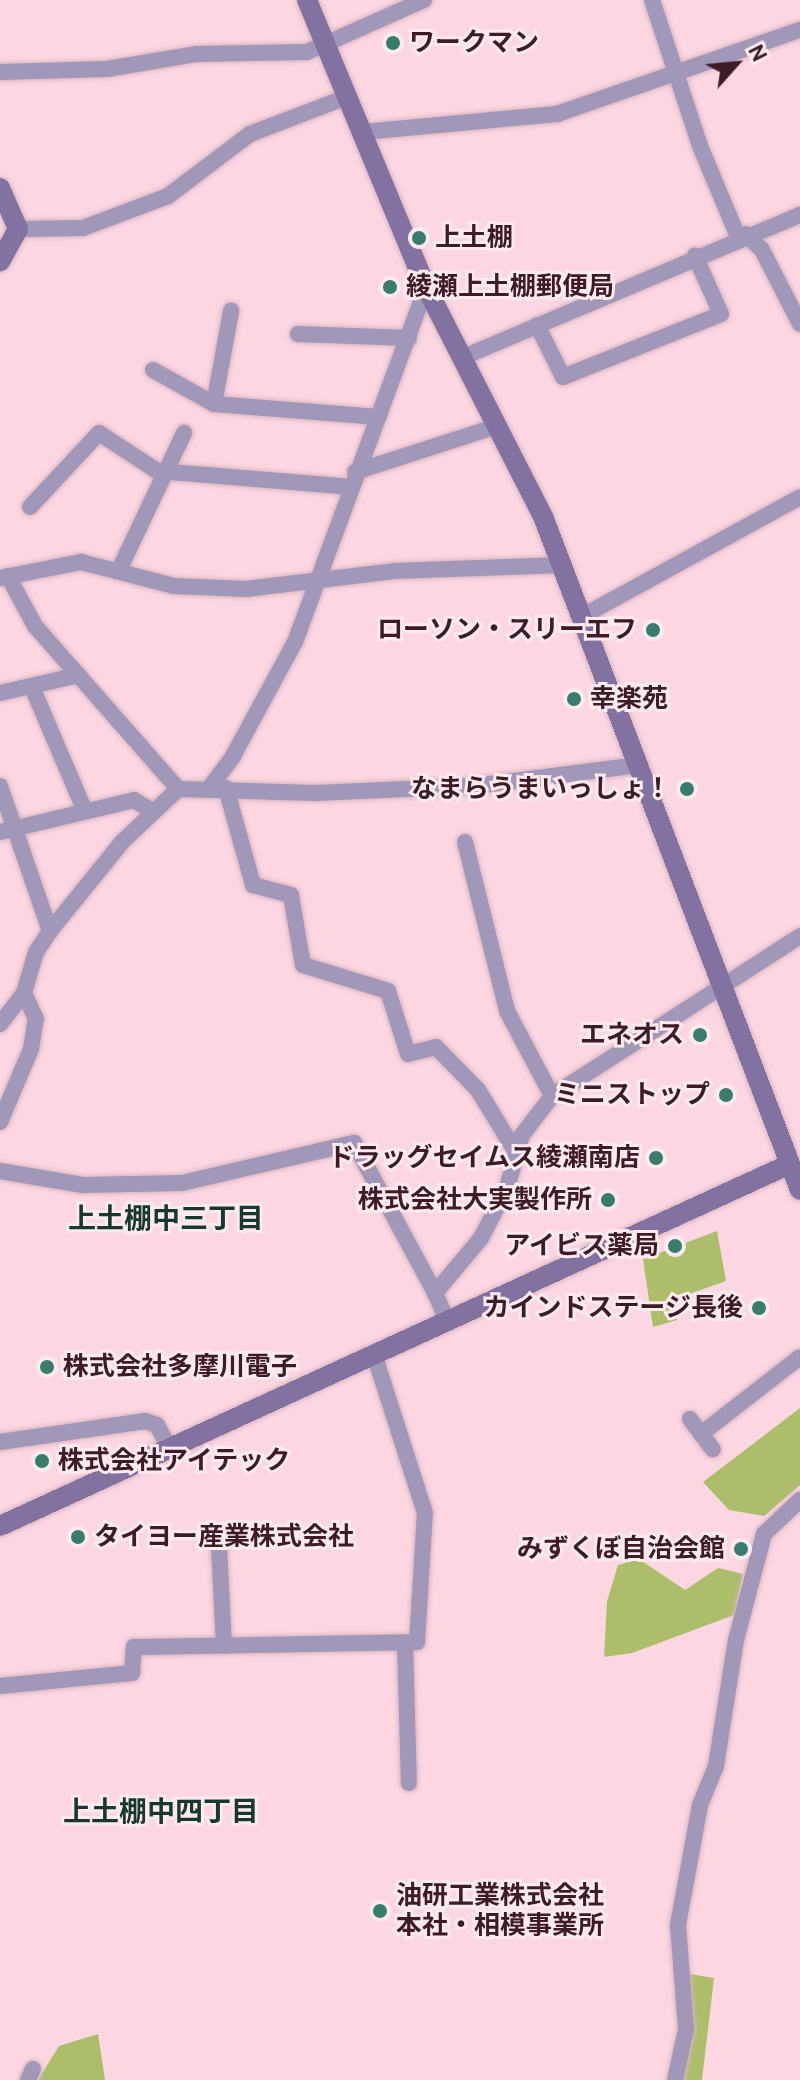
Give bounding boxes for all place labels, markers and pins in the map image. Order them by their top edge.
place label: ワークマン [409,27,539,59]
marker: ワークマン [384,34,402,52]
place label: 上土棚 [435,222,513,254]
marker: 上土棚 [410,229,428,247]
place label: 綾瀬上土棚郵便局 [406,271,614,303]
marker: 綾瀬上土棚郵便局 [381,278,399,296]
place label: ローソン・スリーエフ [377,614,637,646]
marker: ローソン・スリーエフ [644,621,662,639]
place label: 幸楽苑 [590,683,668,715]
marker: 幸楽苑 [565,690,583,708]
place label: なまらうまいっしょ！ [411,773,671,805]
marker: なまらうまいっしょ！ [678,780,696,798]
place label: エネオス [580,1019,684,1051]
marker: エネオス [691,1026,709,1044]
place label: ミニストップ [554,1079,710,1111]
marker: ミニストップ [717,1086,735,1104]
place label: ドラッグセイムス綾瀬南店 [328,1142,640,1174]
marker: ドラッグセイムス綾瀬南店 [647,1149,665,1167]
place label: 株式会社大実製作所 [358,1184,592,1216]
marker: 株式会社大実製作所 [599,1191,617,1209]
place label: アイビス薬局 [503,1230,659,1262]
marker: アイビス薬局 [666,1237,684,1255]
place label: カインドステージ長後 [483,1292,743,1324]
marker: カインドステージ長後 [750,1299,768,1317]
place label: 株式会社多摩川電子 [63,1351,297,1383]
marker: 株式会社多摩川電子 [38,1358,56,1376]
place label: 株式会社アイテック [58,1445,292,1477]
marker: 株式会社アイテック [33,1452,51,1470]
place label: タイヨー産業株式会社 [94,1521,354,1553]
marker: タイヨー産業株式会社 [69,1528,87,1546]
place label: みずくぼ自治会館 [517,1533,725,1565]
marker: みずくぼ自治会館 [732,1540,750,1558]
place label: 油研工業株式会社 本社・相模事業所 [396,1880,604,1942]
marker: 油研工業株式会社 本社・相模事業所 [371,1902,389,1920]

